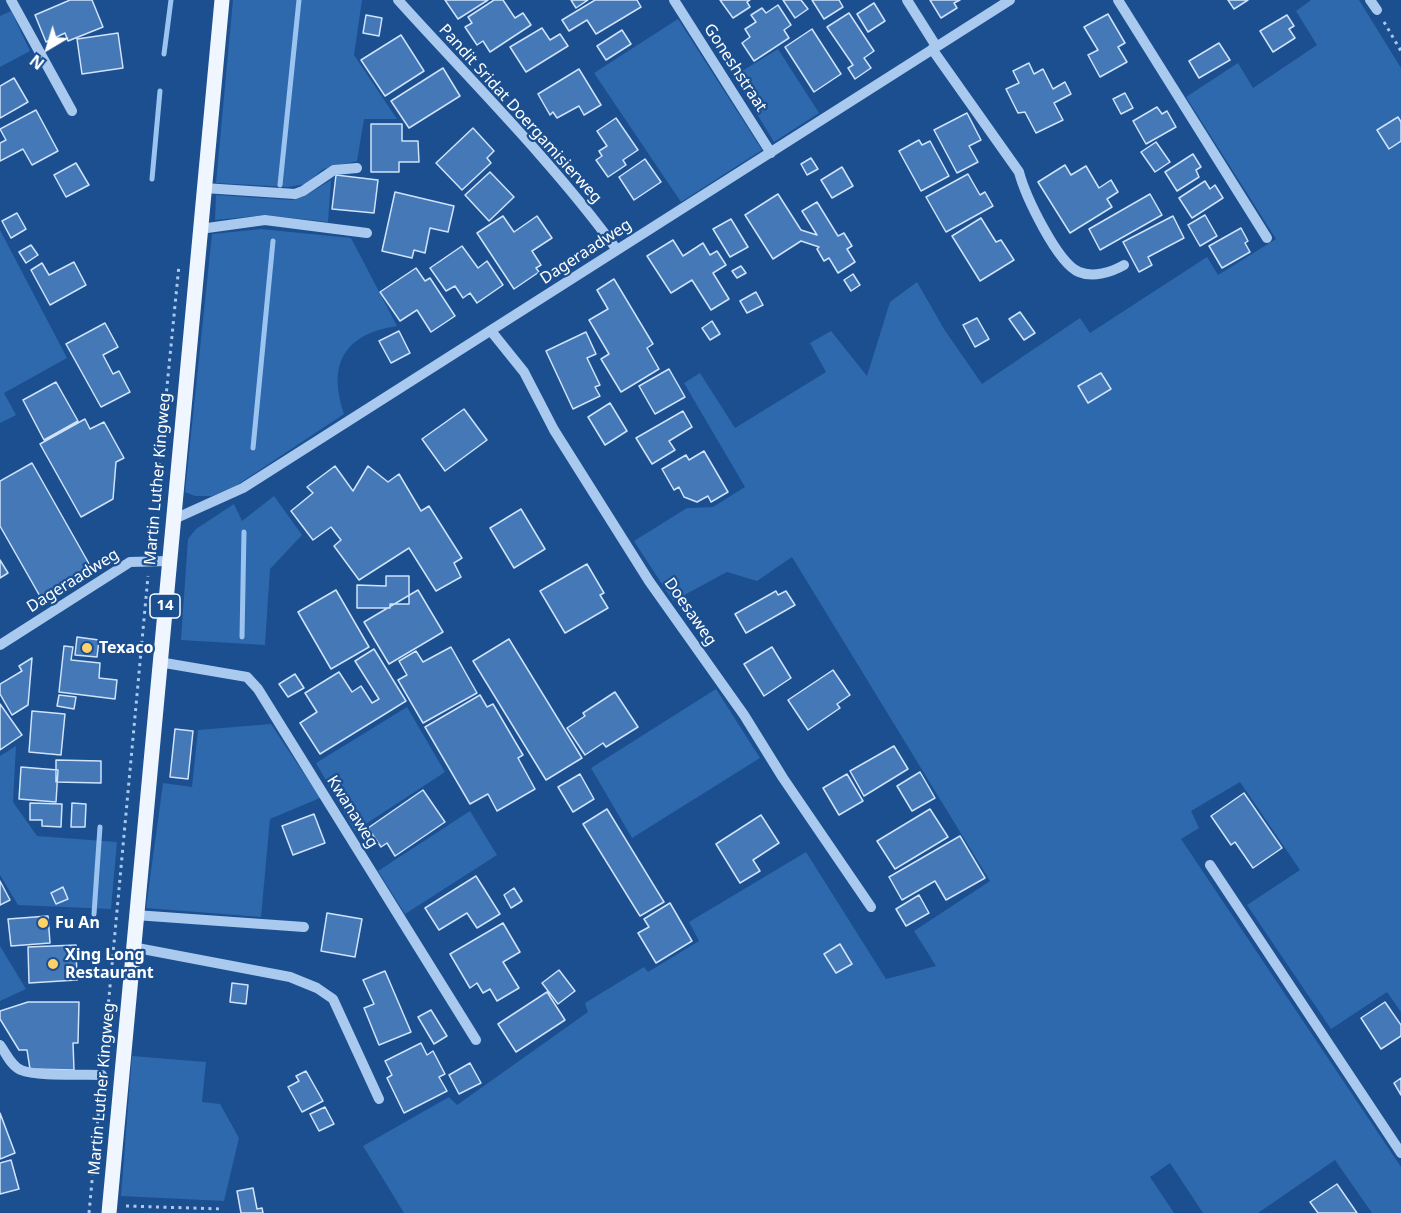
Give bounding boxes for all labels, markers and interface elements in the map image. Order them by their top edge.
north arrow [18,18,78,78]
street label: Goneshstraat [699,20,771,116]
street label: Pandit Sridat Doergamisierweg [434,21,606,207]
text: N [25,50,49,75]
street label: Dageraadweg [537,215,635,289]
street label: Martin Luther Kingweg [141,392,175,566]
street label: Dageraadweg [23,545,123,617]
street label: Doesaweg [660,574,720,650]
road number: 14 [150,594,180,618]
place label: Texaco [99,638,153,658]
marker: Texaco [80,641,94,655]
street label: Kwanaweg [322,772,382,852]
place label: Fu An [55,913,100,933]
marker: Fu An [36,916,50,930]
place label: Xing Long Restaurant [65,945,154,983]
marker: Xing Long Restaurant [46,957,60,971]
street label: Martin Luther Kingweg [85,1002,119,1176]

